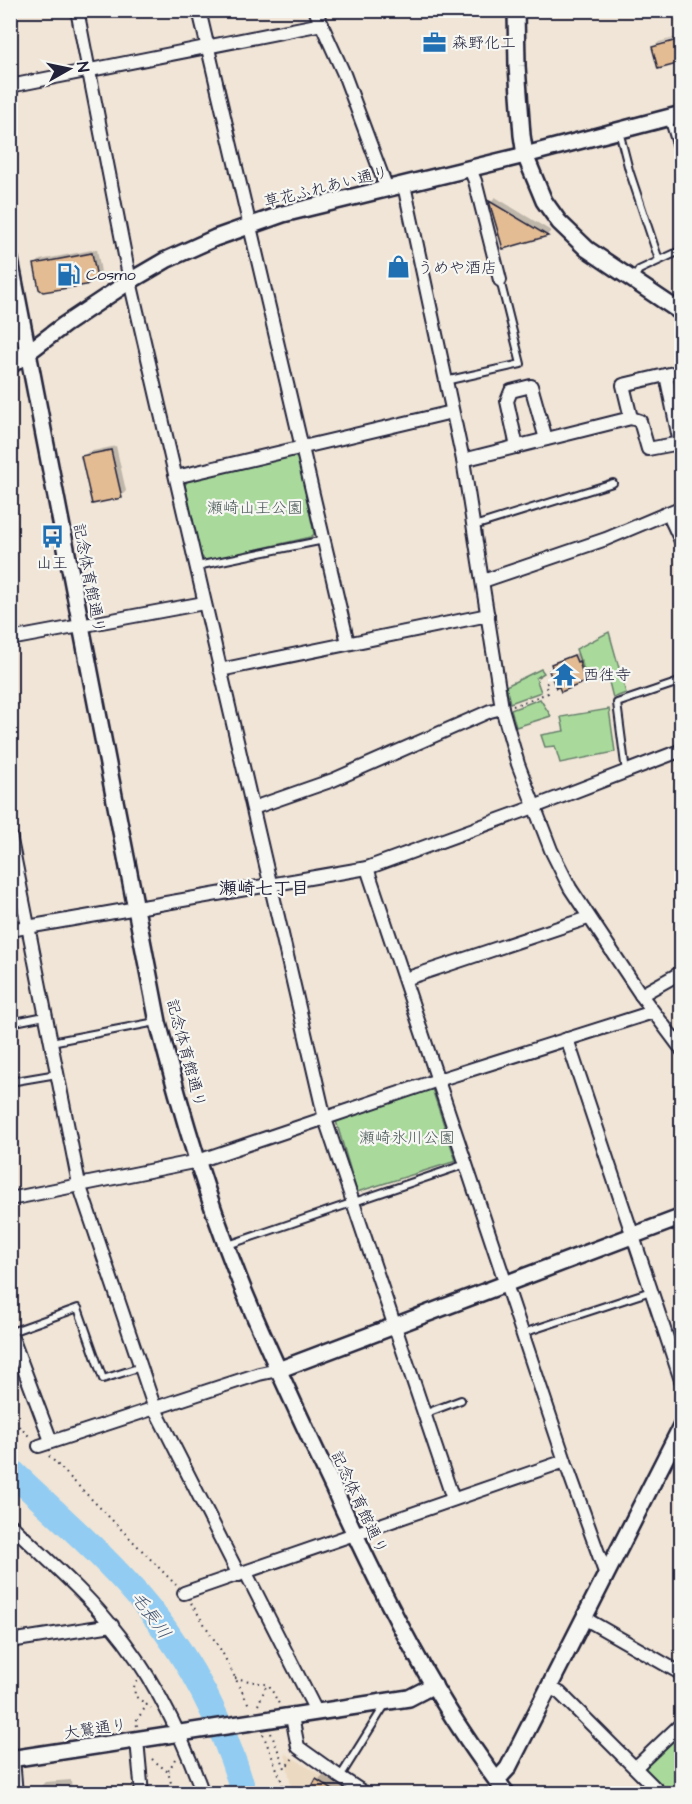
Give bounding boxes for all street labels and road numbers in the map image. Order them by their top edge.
street label: 草花ふれあい通り [261,161,391,213]
street label: 記念体育館通り [68,521,111,635]
street label: 記念体育館通り [161,996,211,1110]
street label: 記念体育館通り [325,1447,393,1558]
street label: 大鷲通り [62,1714,128,1744]

